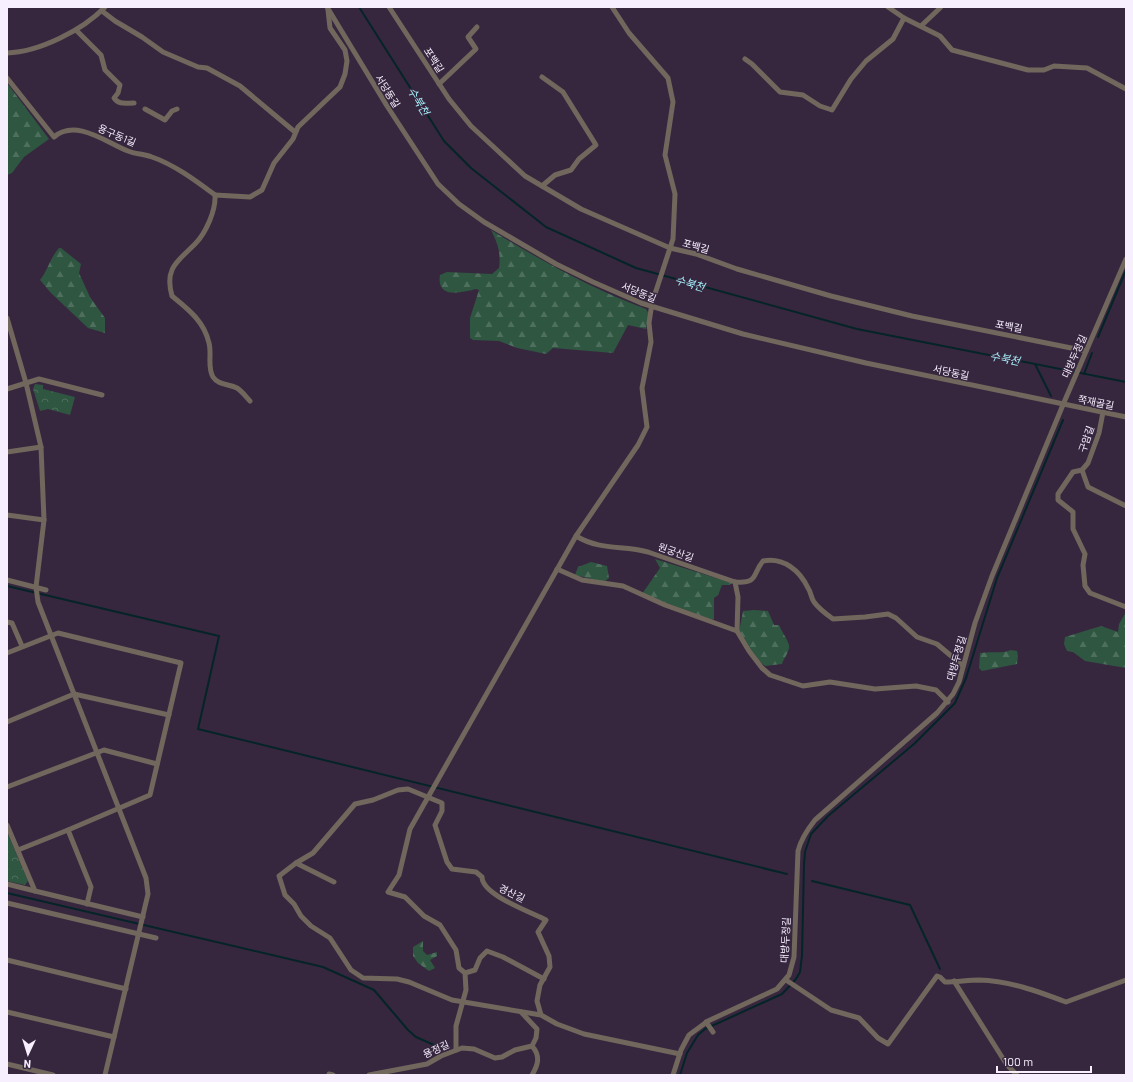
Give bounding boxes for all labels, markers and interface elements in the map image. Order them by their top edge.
street label: 포백길 [421,45,447,75]
street label: 서당동길 [373,72,403,110]
water label: 수북천 [405,85,434,119]
street label: 용구동1길 [96,122,138,148]
street label: 포백길 [681,236,711,256]
water label: 수북천 [674,273,708,294]
street label: 서당동길 [620,280,658,304]
street label: 포백길 [994,317,1024,335]
street label: 대방두정길 [1059,333,1089,379]
water label: 수북천 [989,349,1023,368]
street label: 서당동길 [932,362,970,382]
street label: 쪽재골길 [1077,393,1115,411]
street label: 구암길 [1076,424,1096,454]
street label: 원궁산길 [657,540,695,564]
street label: 대방두정길 [944,634,968,682]
street label: 경산길 [497,882,527,904]
street label: 대방두정길 [778,917,792,963]
north arrow [8,1034,48,1074]
street label: 용정길 [421,1038,451,1060]
scale bar [997,1048,1091,1074]
text: 100 m [1003,1054,1033,1068]
text: N [23,1058,31,1071]

